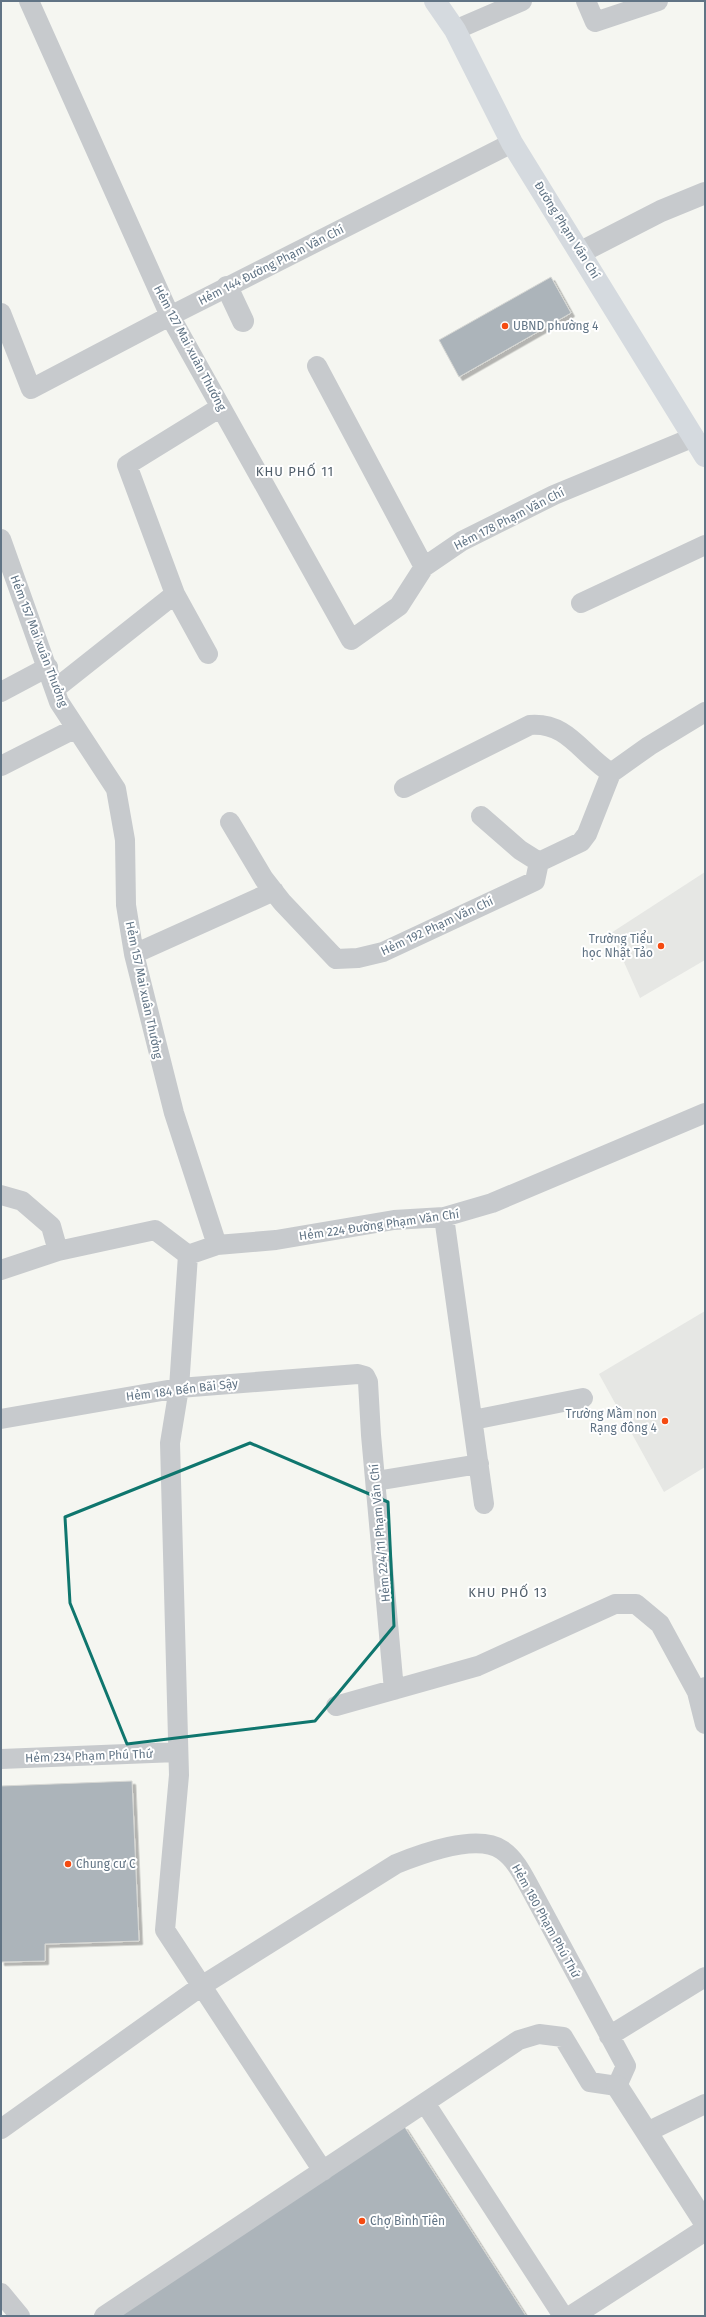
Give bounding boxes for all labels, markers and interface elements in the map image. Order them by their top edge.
street label: Đường Phạm Văn Chí [531,179,603,282]
street label: Hẻm 144 Đường Phạm Văn Chí [196,222,347,308]
street label: Hẻm 127 Mai xuân Thưởng [151,283,229,414]
place label: UBND phường 4 [513,319,599,333]
marker: UBND phường 4 [500,321,510,331]
district label: KHU PHỐ 11 [256,462,334,479]
street label: Hẻm 178 Phạm Văn Chí [451,485,567,553]
street label: Hẻm 157 Mai xuân Thưởng [7,573,71,710]
street label: Hẻm 192 Phạm Văn Chí [379,894,496,958]
street label: Hẻm 157 Mai xuân Thưởng [123,920,166,1061]
place label: Trường Tiểu học Nhật Tảo [582,930,653,960]
marker: Trường Tiểu học Nhật Tảo [656,941,666,951]
street label: Hẻm 224 Đường Phạm Văn Chí [298,1207,461,1243]
street label: Hẻm 184 Bến Bãi Sậy [125,1375,239,1404]
place label: Trường Mầm non Rạng đông 4 [566,1406,658,1435]
marker: Trường Mầm non Rạng đông 4 [660,1416,670,1426]
street label: Hẻm 224/11 Phạm Văn Chí [367,1463,393,1603]
district label: KHU PHỐ 13 [468,1583,548,1600]
street label: Hẻm 234 Phạm Phú Thứ [25,1747,154,1765]
place label: Chung cư C [76,1857,136,1871]
marker: Chung cư C [63,1859,73,1869]
street label: Hẻm 180 Phạm Phú Thứ [509,1862,584,1981]
place label: Chợ Bình Tiên [370,2214,445,2228]
marker: Chợ Bình Tiên [357,2216,367,2226]

